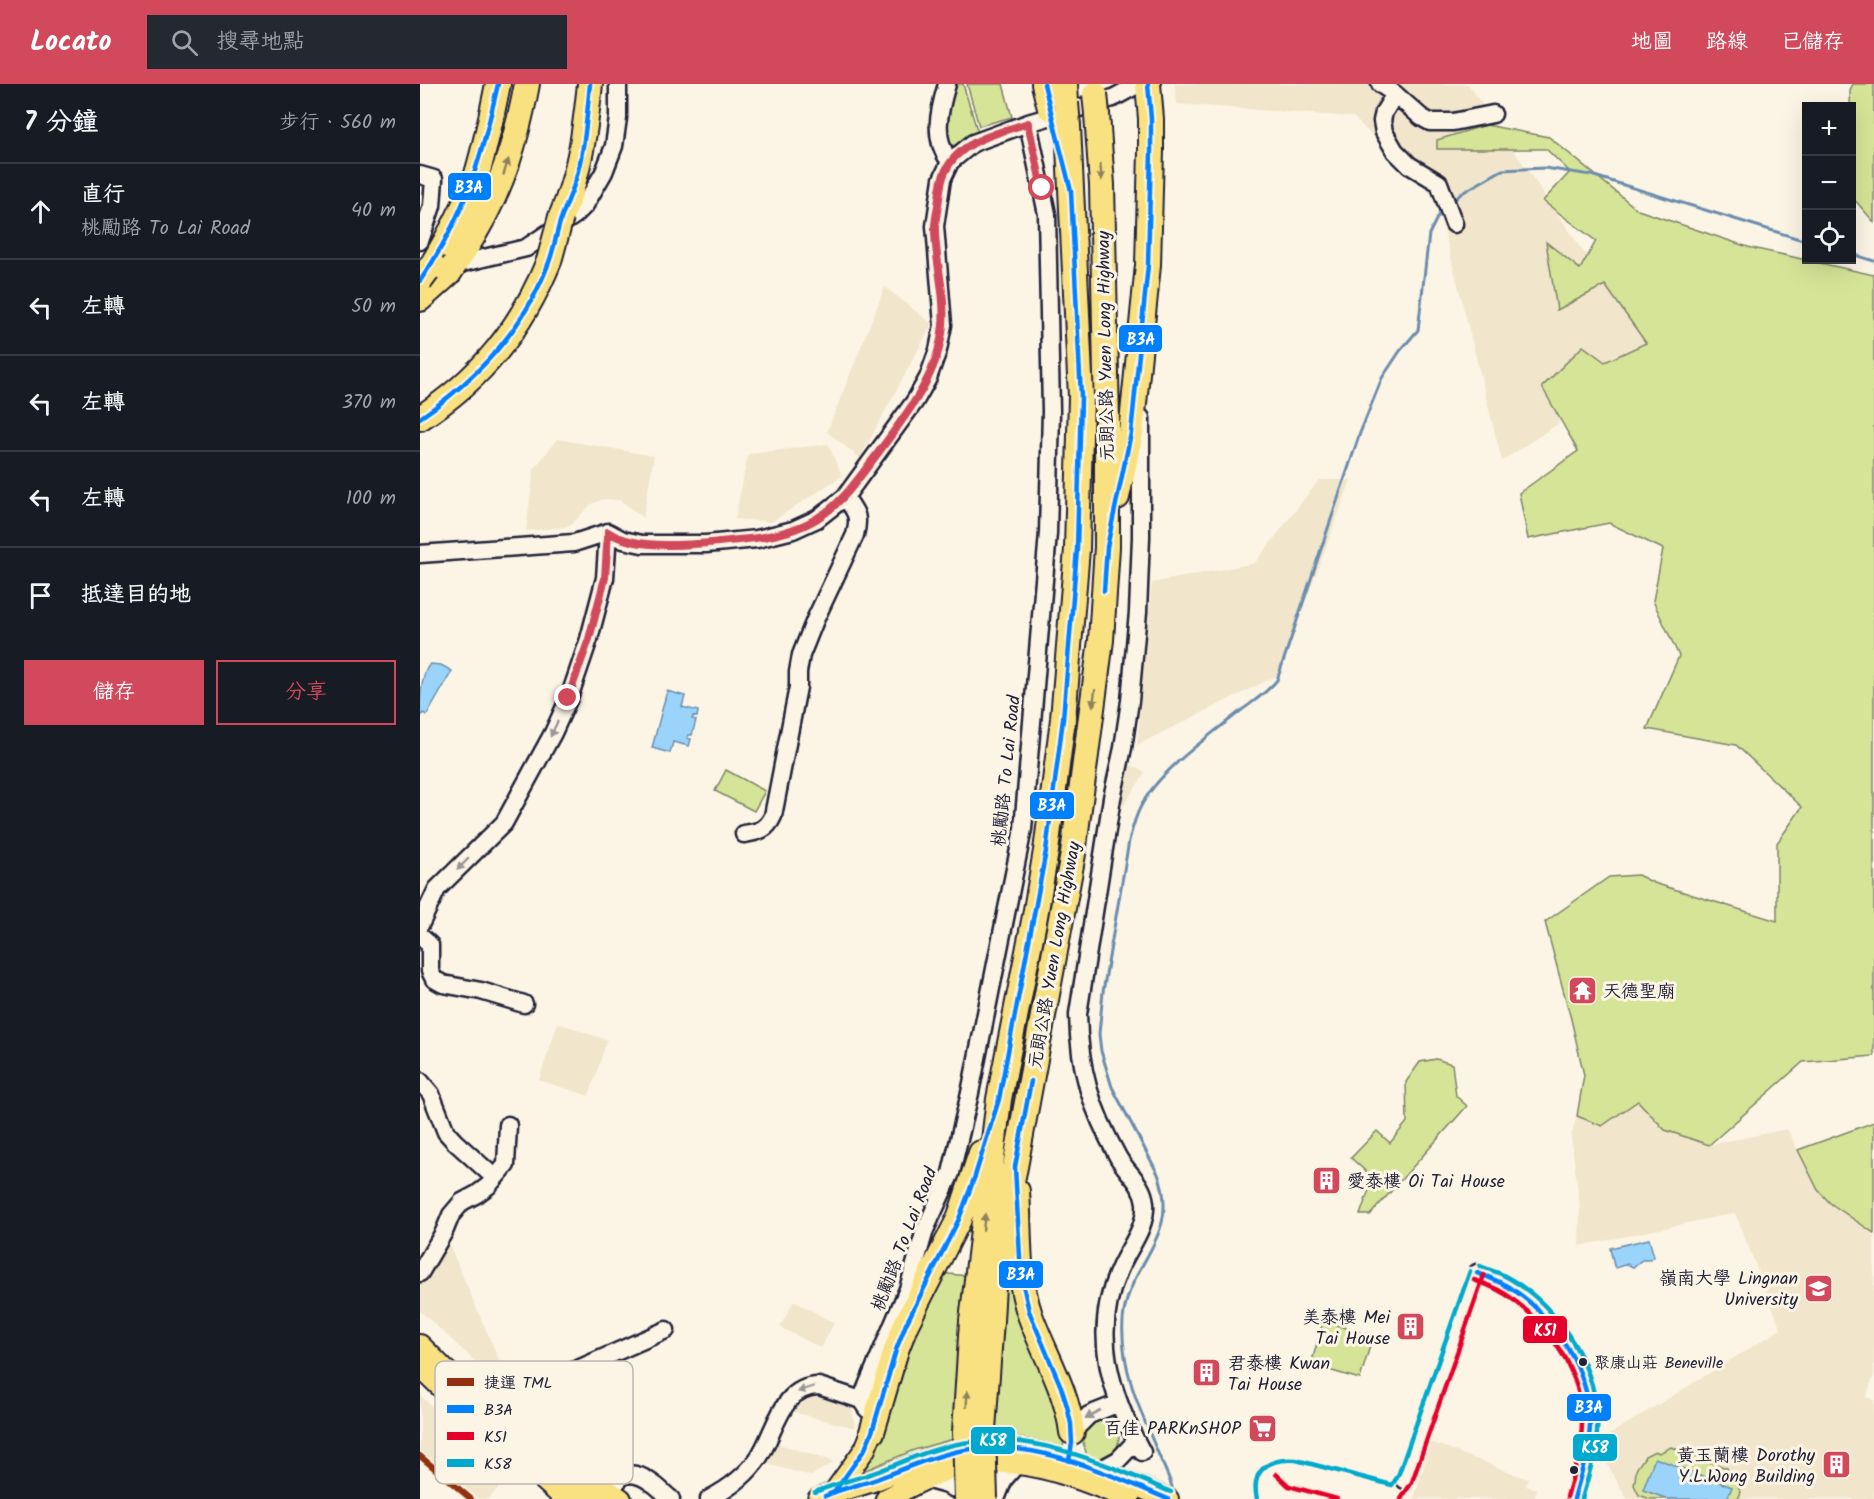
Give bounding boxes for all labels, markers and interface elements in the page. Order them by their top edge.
search box [147,15,567,69]
text: Locato [30,20,111,65]
text: 搜尋地點 [216,25,304,60]
icon: search [168,26,201,59]
text: 地圖 [1631,26,1673,59]
text: 路線 [1706,26,1748,59]
text: 已儲存 [1781,26,1844,59]
text: 7 分鐘 [24,102,98,144]
map controls [1802,102,1856,264]
button: + [1802,102,1856,156]
text: 步行 · 560 m [279,107,396,139]
button: − [1802,156,1856,210]
one-way arrow [502,158,511,176]
one-way arrow [1097,162,1106,181]
line badge: B3A [447,172,492,201]
route start [1028,174,1054,200]
text: B3A [455,176,483,201]
text: 直行 [81,178,125,213]
icon: ahead [24,195,57,228]
text: 40 m [351,195,396,227]
button: locate [1802,210,1856,264]
text: 桃勵路 To Lai Road [81,213,250,245]
street label: 元朗公路 Yuen Long Highway [1090,230,1123,461]
text: 左轉 [81,290,125,325]
icon: left [24,291,57,324]
text: 50 m [351,291,396,323]
line badge: B3A [1118,324,1163,353]
text: B3A [1127,328,1155,353]
text: 左轉 [81,386,125,421]
icon: left [24,387,57,420]
text: 370 m [341,387,396,419]
text: 左轉 [81,482,125,517]
icon: left [24,483,57,516]
text: 100 m [346,483,396,515]
text: 抵達目的地 [81,578,191,613]
icon: arrive [24,579,57,612]
button: 儲存 [24,660,204,725]
button: 分享 [216,660,396,725]
route end [554,684,580,710]
one-way arrow [1089,689,1099,708]
street label: 桃勵路 To Lai Road [985,693,1030,848]
one-way arrow [550,720,559,737]
line badge: B3A [1029,791,1075,820]
text: B3A [1038,794,1066,819]
street label: 元朗公路 Yuen Long Highway [1021,839,1090,1071]
one-way arrow [456,857,470,871]
temple icon: 天德聖廟 [1566,975,1598,1007]
place label: 天德聖廟 [1603,978,1675,1007]
street label: 桃勵路 To Lai Road [865,1162,947,1316]
building icon: 愛泰樓 Oi Tai House [1310,1165,1342,1197]
place label: 愛泰樓 Oi Tai House [1347,1168,1505,1197]
one-way arrow [979,1212,989,1231]
line badge: B3A [998,1260,1044,1289]
text: B3A [1007,1263,1035,1288]
place label: 嶺南大學 Lingnan University [1659,1265,1799,1315]
school or university icon: 嶺南大學 Lingnan University [1803,1272,1835,1304]
place label: 美泰樓 Mei Tai House [1302,1304,1391,1354]
building icon: 美泰樓 Mei Tai House [1395,1311,1427,1343]
line badge: K51 [1522,1315,1568,1344]
text: K51 [1534,1319,1556,1344]
place label: 君泰樓 Kwan Tai House [1228,1350,1330,1400]
place label: 聚康山莊 Beneville [1594,1351,1723,1376]
marker: 聚康山莊 Beneville [1577,1356,1589,1368]
building icon: 君泰樓 Kwan Tai House [1191,1357,1223,1389]
legend [435,1361,633,1484]
text: 捷運 TML [484,1371,552,1396]
one-way arrow [797,1385,815,1394]
one-way arrow [962,1389,971,1408]
line badge: B3A [1566,1393,1612,1422]
text: B3A [1575,1396,1603,1421]
text: B3A [484,1398,513,1423]
one-way arrow [1085,1408,1101,1419]
supermarket icon: 百佳 PARKnSHOP [1246,1412,1278,1444]
place label: 百佳 PARKnSHOP [1104,1415,1242,1444]
text: K51 [484,1425,507,1450]
line badge: K58 [970,1426,1016,1455]
text: K58 [979,1429,1007,1454]
line badge: K58 [1572,1433,1618,1462]
text: K58 [1581,1436,1609,1461]
place label: 黃玉蘭樓 Dorothy Y.L.Wong Building [1677,1442,1816,1492]
building icon: 黃玉蘭樓 Dorothy Y.L.Wong Building [1820,1449,1852,1481]
text: K58 [484,1452,512,1477]
unlabelled marker [1568,1464,1580,1476]

